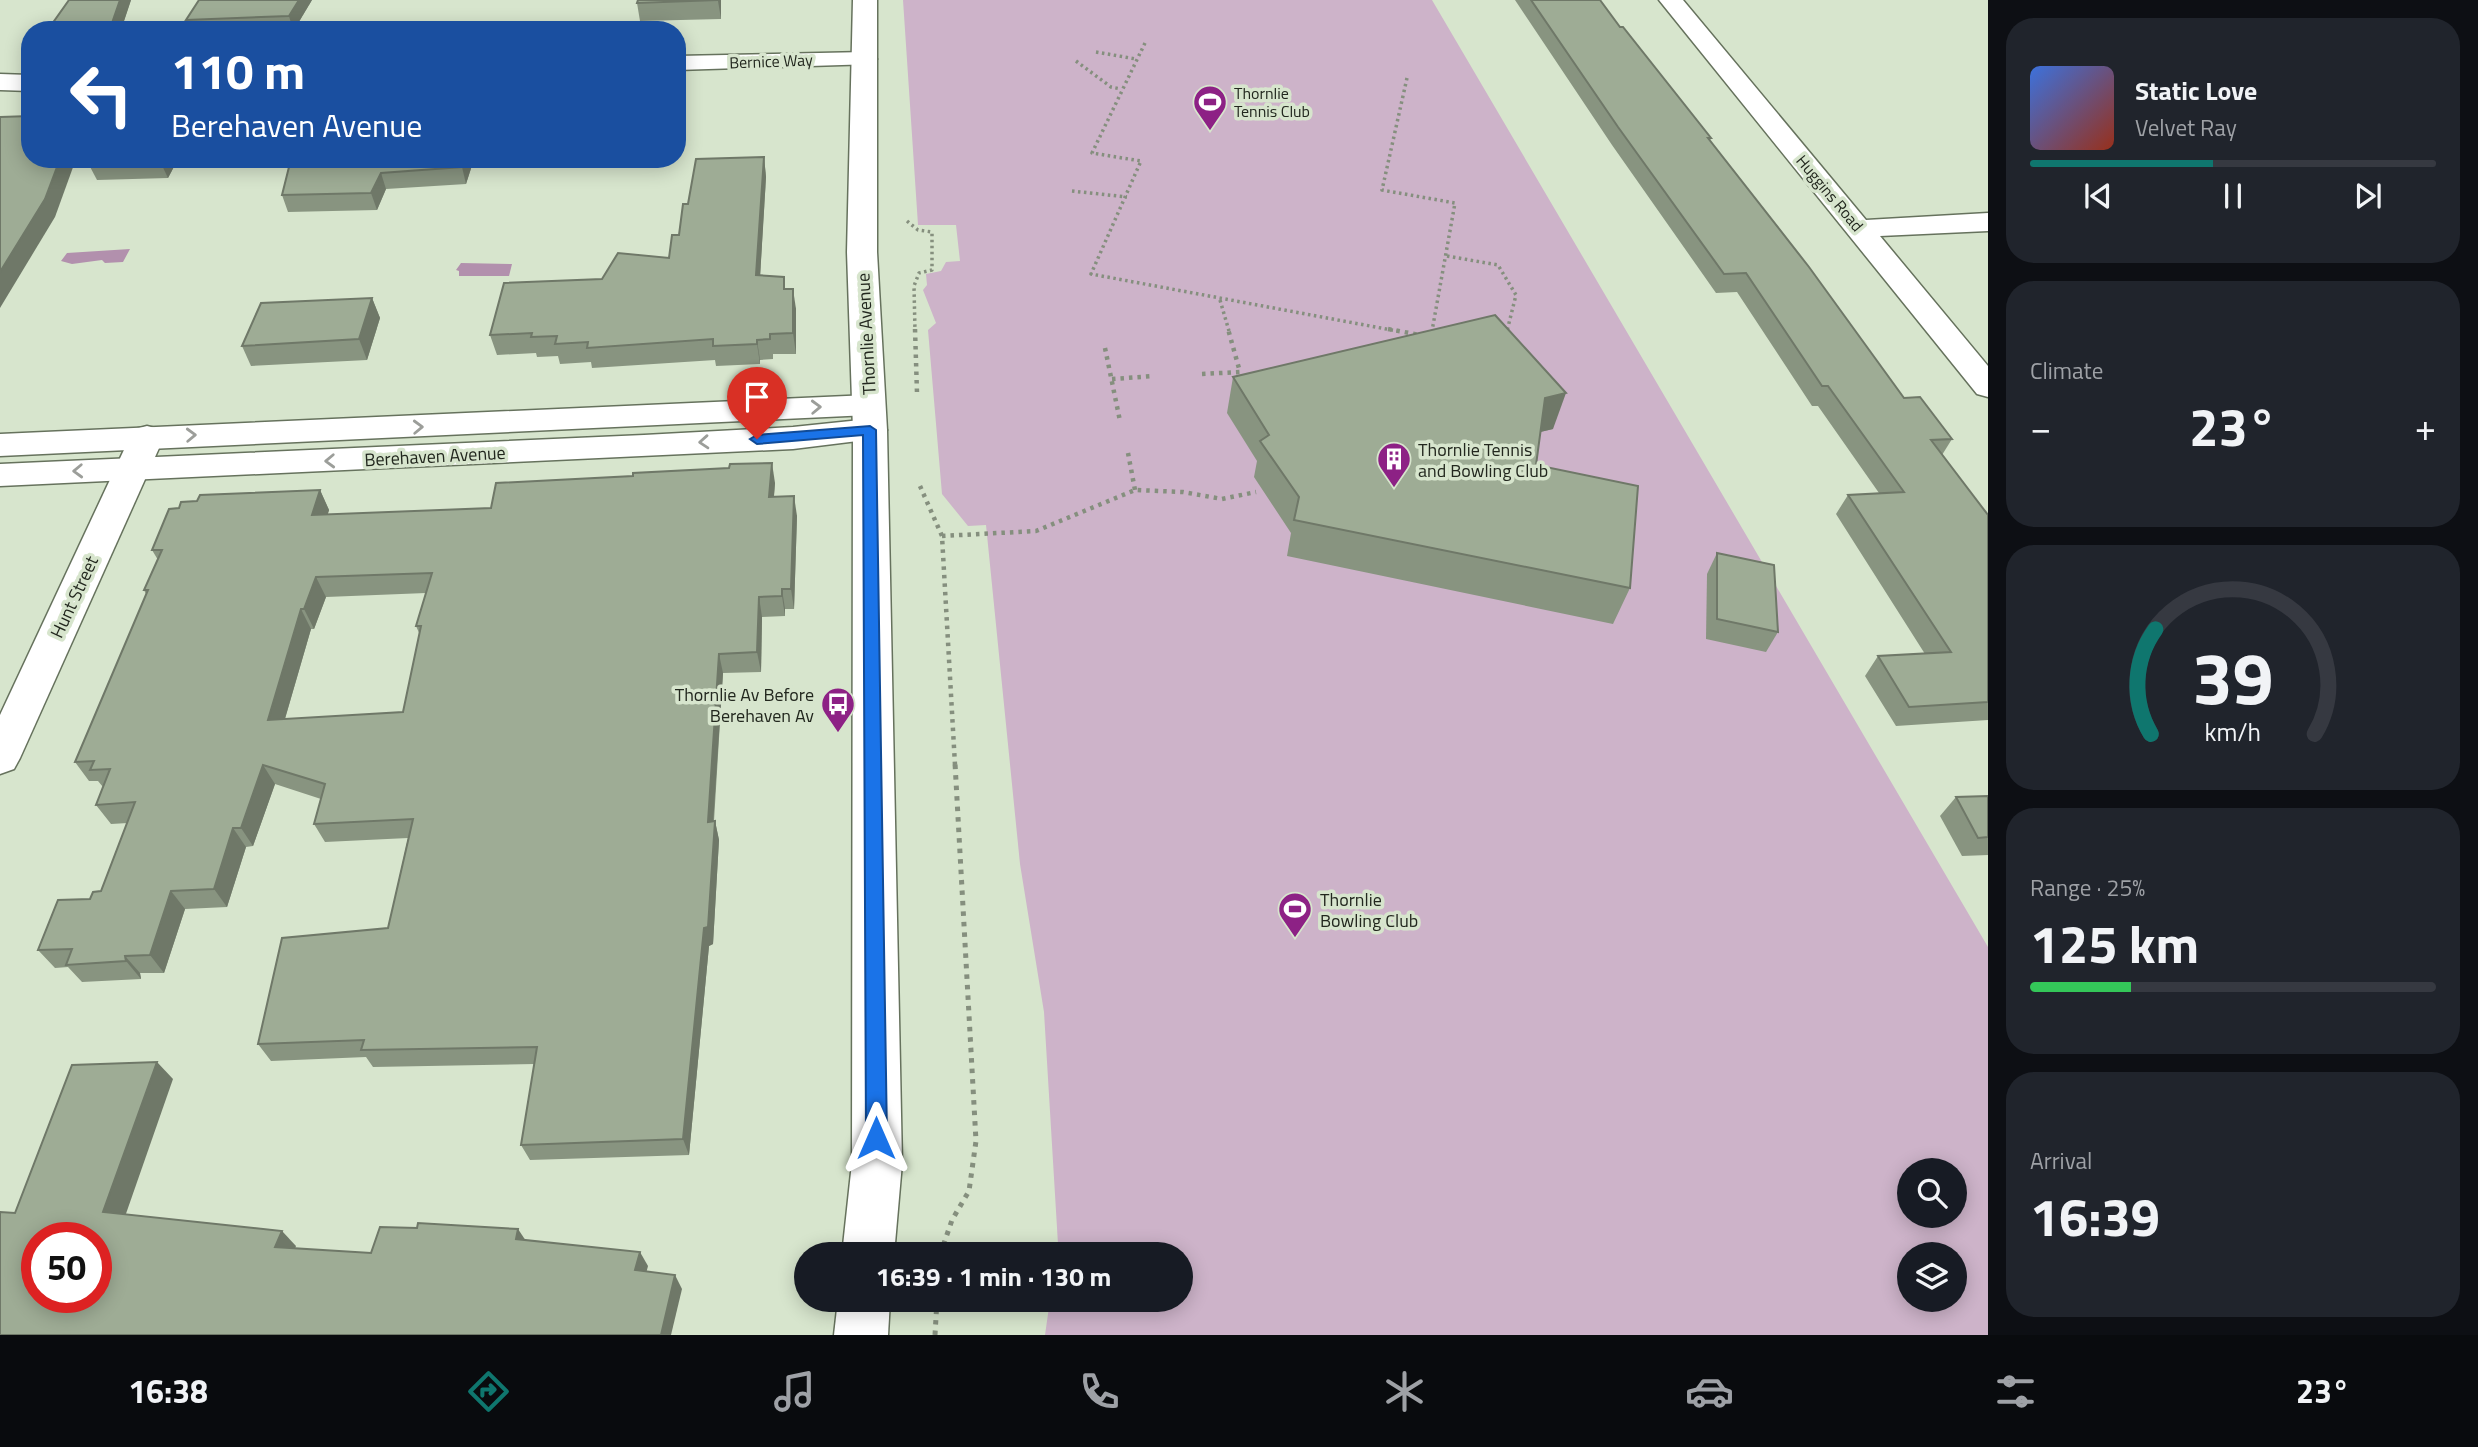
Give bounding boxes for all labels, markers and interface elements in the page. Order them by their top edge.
text: 110 m [171,33,305,108]
street label: Bernice Way [729,48,813,74]
icon: left [56,49,147,140]
text: Static Love [2135,71,2257,110]
place label: Thornlie Tennis Club [1234,81,1310,123]
sports icon: Thornlie Tennis Club [1191,83,1229,132]
text: Berehaven Avenue [171,101,422,149]
text: Velvet Ray [2135,110,2237,145]
street label: Huggins Road [1791,149,1869,237]
icon: previous [2079,177,2117,215]
icon: pause [2214,177,2252,215]
icon: next [2349,177,2387,215]
street label: Thornlie Avenue [849,272,883,396]
text: Climate [2030,353,2103,388]
pin [727,367,787,439]
icon: arrive [738,378,776,416]
text: 23° [2189,387,2277,466]
text: − [2030,398,2051,456]
text: + [2415,398,2436,456]
one-way arrow [811,399,822,414]
one-way arrow [413,419,424,434]
one-way arrow [185,428,196,443]
one-way arrow [698,434,709,449]
place label: Thornlie Tennis and Bowling Club [1418,436,1548,484]
street label: Berehaven Avenue [364,439,506,473]
building icon: Thornlie Tennis and Bowling Club [1375,440,1413,489]
one-way arrow [324,453,335,468]
one-way arrow [72,464,83,479]
street label: Hunt Street [43,551,105,643]
text: 39 [2192,622,2274,732]
place label: Thornlie Av Before Berehaven Av [675,681,814,729]
bus stop icon: Thornlie Av Before Berehaven Av [819,685,857,734]
text: km/h [2205,712,2261,750]
text: Range · 25% [2030,870,2145,905]
place label: Thornlie Bowling Club [1320,886,1418,934]
sports icon: Thornlie Bowling Club [1276,890,1314,939]
text: 125 km [2030,904,2199,983]
position arrow [839,1101,913,1175]
text: Arrival [2030,1143,2092,1178]
map controls [1897,1158,1967,1312]
button: search [1897,1158,1967,1228]
text: 16:39 [2030,1177,2160,1256]
speed limit sign: 50 [21,1222,112,1313]
button: layers [1897,1242,1967,1312]
text: 16:39 · 1 min · 130 m [876,1257,1111,1296]
text: 16:38 [128,1367,208,1415]
icon: directions [464,1367,513,1416]
icon: music [770,1367,819,1416]
icon: phone [1075,1367,1124,1416]
icon: climate [1380,1367,1429,1416]
icon: car [1685,1367,1734,1416]
icon: filters [1991,1367,2040,1416]
text: 23° [2296,1367,2350,1415]

